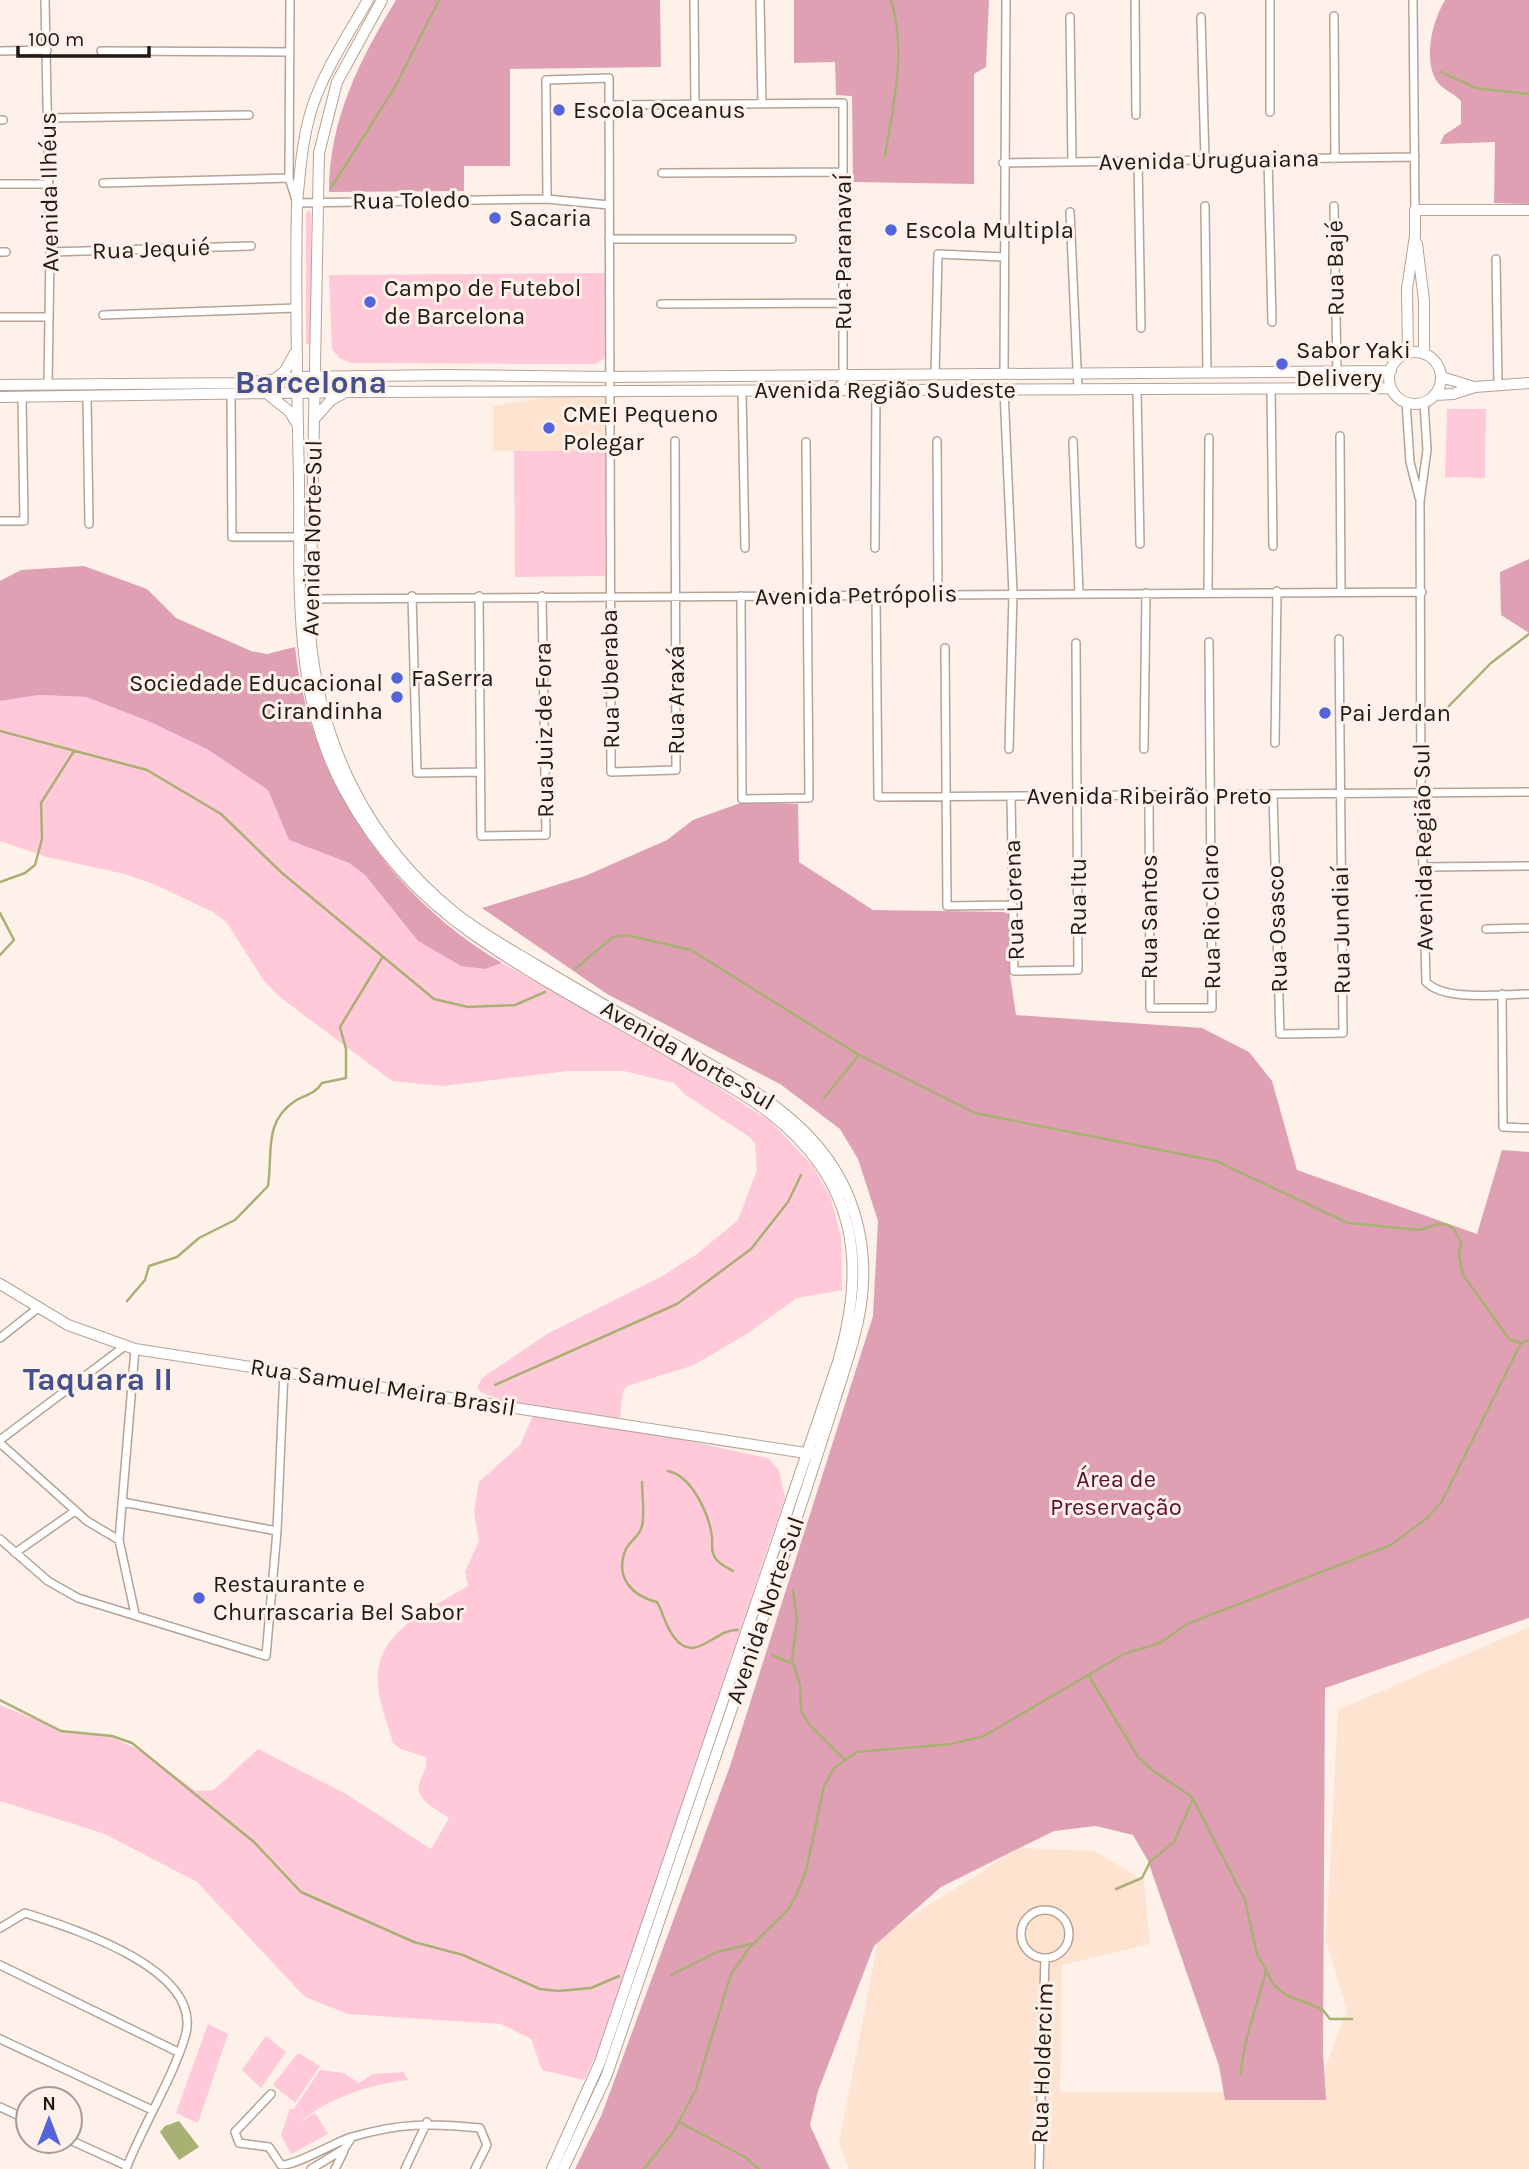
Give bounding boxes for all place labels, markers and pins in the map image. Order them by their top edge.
place label: Escola Oceanus [573,96,745,124]
marker: Escola Oceanus [551,102,567,118]
place label: Sacaria [509,204,591,232]
marker: Sacaria [487,210,503,226]
place label: Escola Multipla [905,216,1074,244]
marker: Escola Multipla [883,222,899,238]
place label: Campo de Futebol de Barcelona [384,274,581,330]
marker: Campo de Futebol de Barcelona [362,294,378,310]
place label: Sabor Yaki Delivery [1296,336,1411,392]
marker: Sabor Yaki Delivery [1274,356,1290,372]
place label: CMEI Pequeno Polegar [563,400,718,456]
marker: CMEI Pequeno Polegar [541,420,557,436]
place label: FaSerra [411,664,494,692]
place label: Sociedade Educacional Cirandinha [129,669,383,725]
marker: FaSerra [389,670,405,686]
marker: Sociedade Educacional Cirandinha [389,689,405,705]
place label: Pai Jerdan [1339,699,1451,727]
marker: Pai Jerdan [1317,705,1333,721]
place label: Restaurante e Churrascaria Bel Sabor [213,1570,464,1626]
marker: Restaurante e Churrascaria Bel Sabor [191,1590,207,1606]

